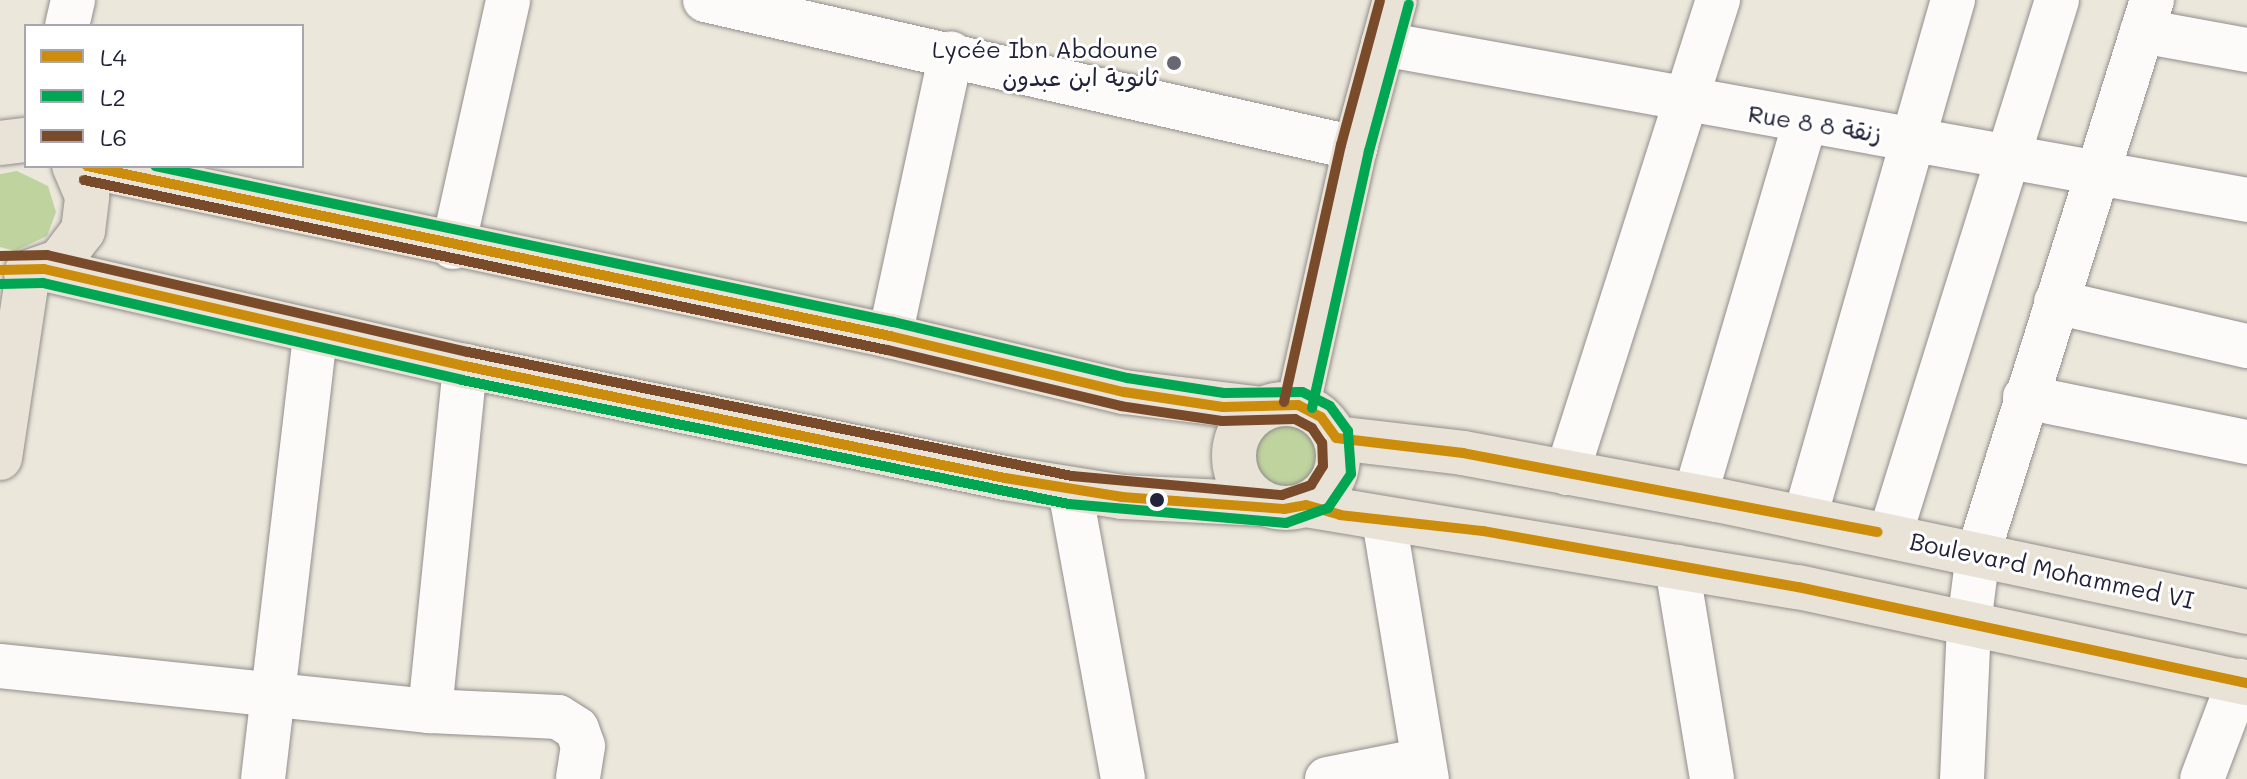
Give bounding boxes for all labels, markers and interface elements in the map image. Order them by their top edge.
legend [24,24,304,168]
place label: Lycée Ibn Abdoune ثانوية ابن عبدون [932,35,1158,91]
text: L4 [100,41,127,72]
marker: Lycée Ibn Abdoune ثانوية ابن عبدون [1165,54,1183,72]
text: L2 [100,81,126,112]
street label: Rue 8 8 زنقة [1746,98,1884,148]
text: L6 [100,121,127,152]
unlabelled marker [1149,492,1165,508]
street label: Boulevard Mohammed VI [1907,526,2197,614]

